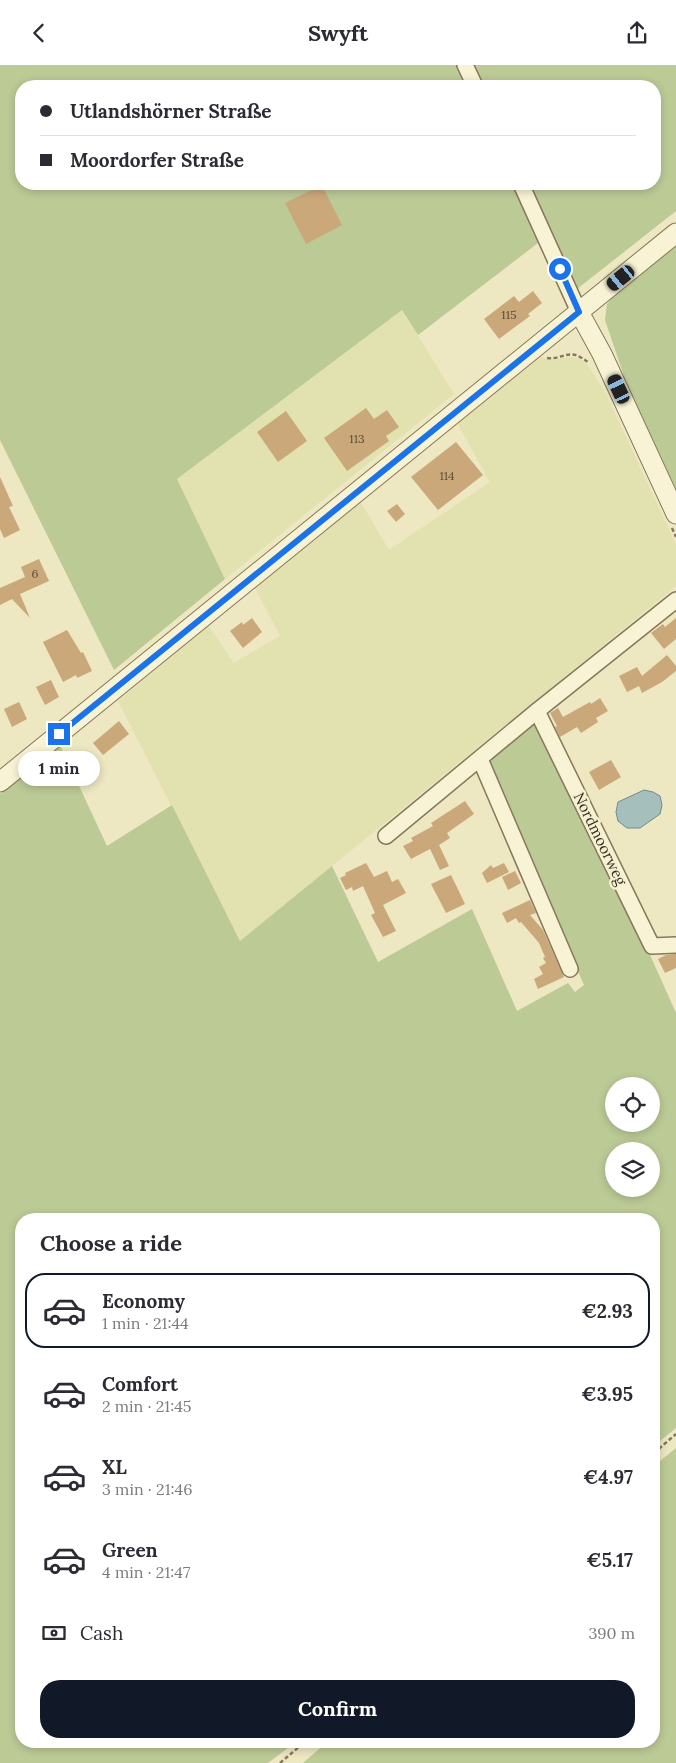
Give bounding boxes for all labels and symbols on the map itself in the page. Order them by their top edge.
route start [549,258,571,280]
car [604,263,637,293]
house number: 115 [501,307,517,322]
car [605,372,632,406]
house number: 113 [349,431,365,446]
house number: 114 [439,468,455,483]
house number: 6 [32,566,39,581]
route end [48,723,70,745]
callout: 1 min [18,751,100,787]
street label: Nordmoorweg [570,789,631,889]

